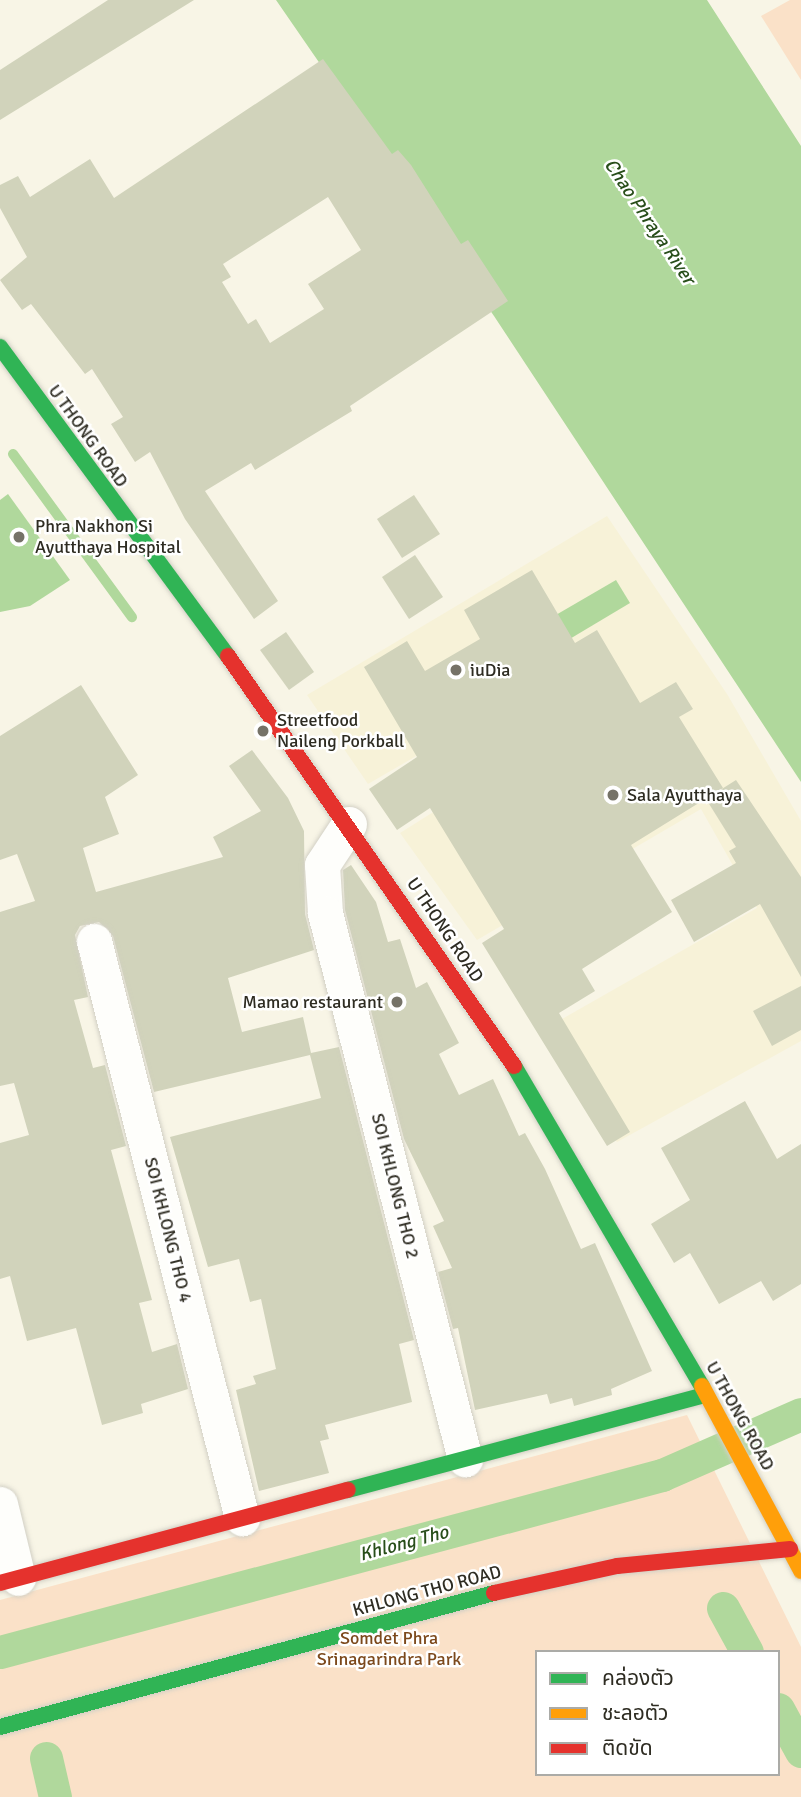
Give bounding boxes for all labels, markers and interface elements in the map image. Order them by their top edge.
water label: Chao Phraya River [599,155,699,289]
street label: U THONG ROAD [44,381,132,491]
place label: Phra Nakhon Si Ayutthaya Hospital [35,516,181,558]
marker: Phra Nakhon Si Ayutthaya Hospital [9,527,29,547]
place label: iuDia [470,659,510,681]
marker: iuDia [448,662,464,678]
place label: Streetfood Naileng Porkball [277,710,404,752]
marker: Streetfood Naileng Porkball [255,723,271,739]
place label: Sala Ayutthaya [627,784,742,806]
marker: Sala Ayutthaya [605,787,621,803]
street label: U THONG ROAD [402,874,488,986]
place label: Mamao restaurant [242,991,383,1013]
marker: Mamao restaurant [389,994,405,1010]
street label: SOI KHLONG THO 2 [367,1111,423,1261]
street label: SOI KHLONG THO 4 [140,1155,196,1305]
street label: U THONG ROAD [701,1358,779,1474]
water label: Khlong Tho [357,1521,451,1567]
street label: KHLONG THO ROAD [350,1561,504,1621]
park label: Somdet Phra Srinagarindra Park [317,1628,461,1670]
legend [535,1650,780,1776]
text: คล่องตัว [602,1665,674,1691]
text: ชะลอตัว [602,1700,668,1726]
text: ติดขัด [602,1735,653,1761]

